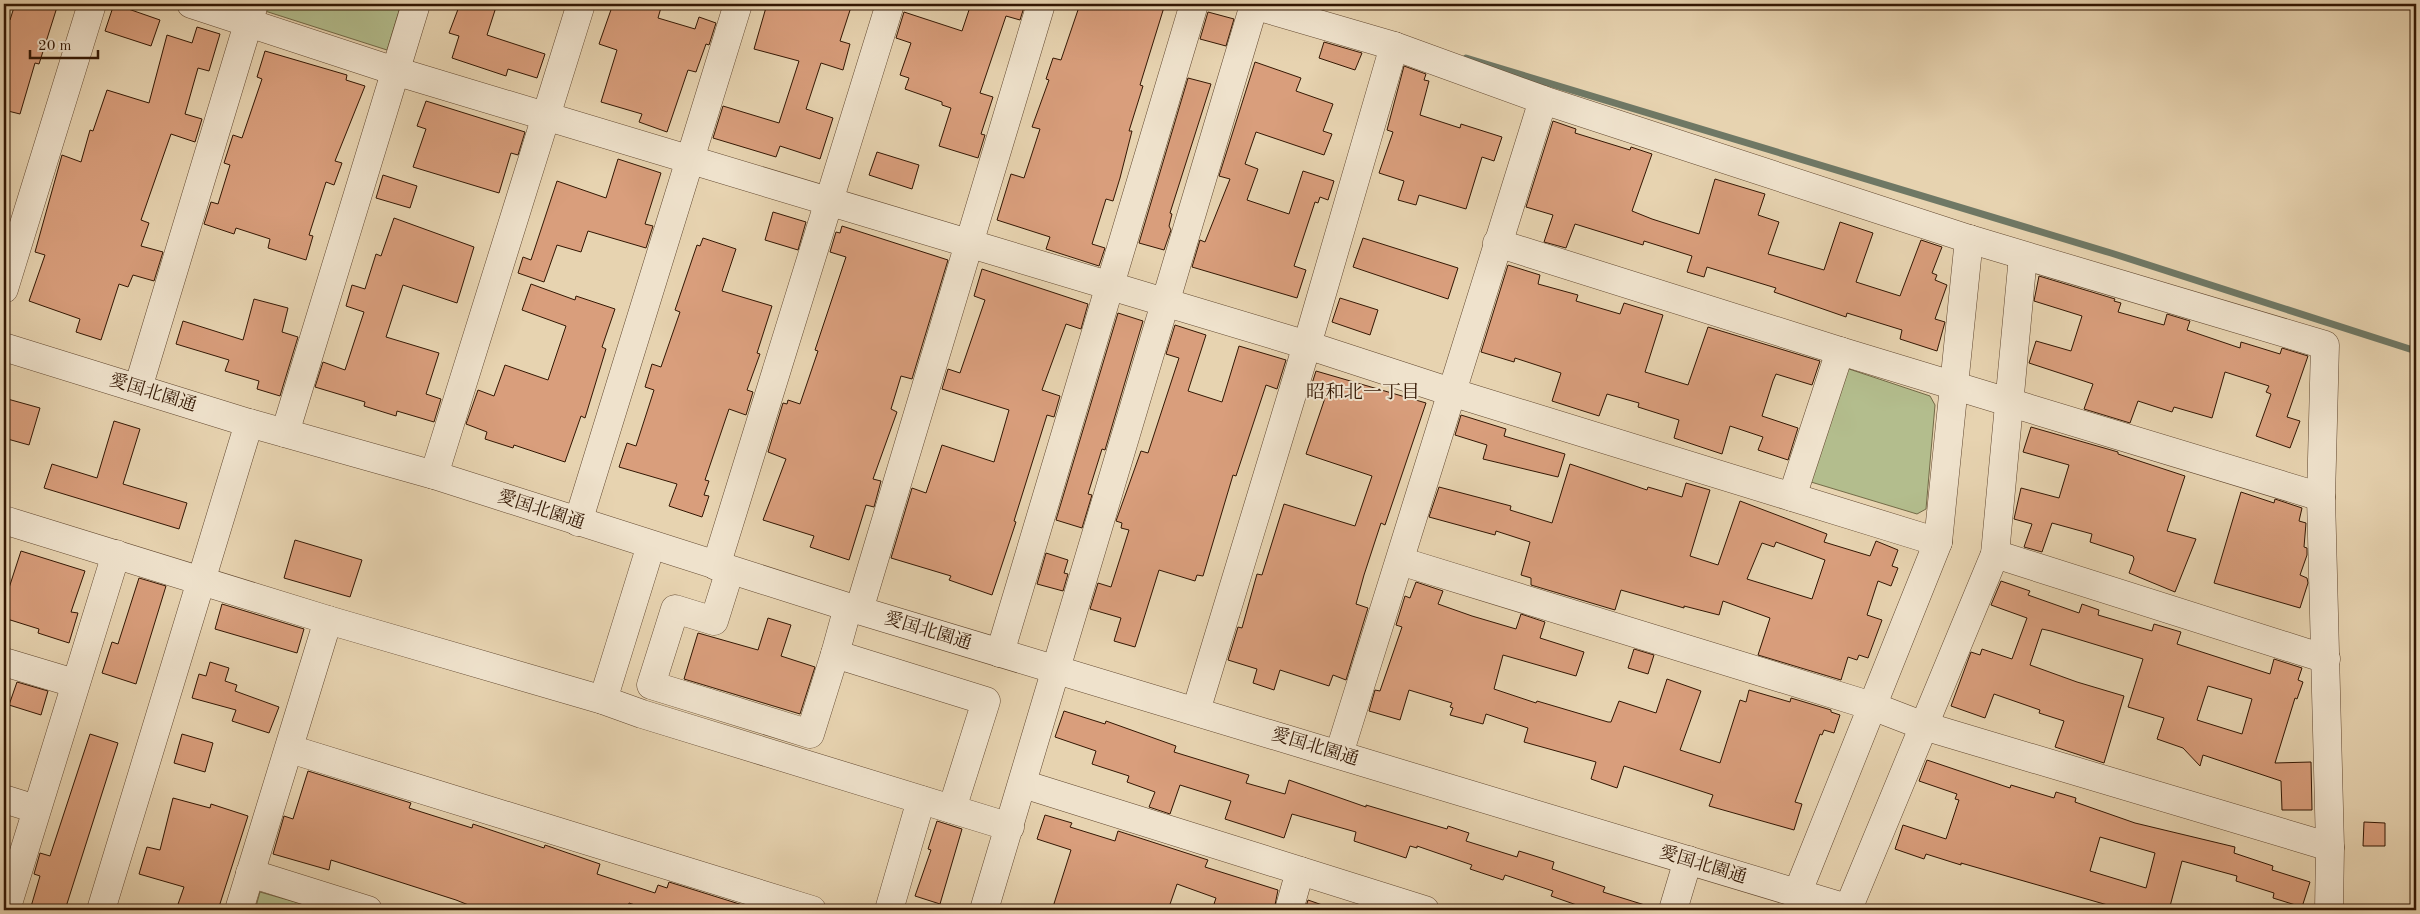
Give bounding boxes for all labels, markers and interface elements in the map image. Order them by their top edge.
scale bar [30,28,98,60]
text: 20 m [38,39,72,54]
street label: 愛国北園通 [107,369,199,415]
district label: 昭和北一丁目 [1306,382,1420,403]
street label: 愛国北園通 [495,486,587,532]
street label: 愛国北園通 [882,607,974,653]
street label: 愛国北園通 [1269,723,1361,769]
street label: 愛国北園通 [1657,841,1749,887]

